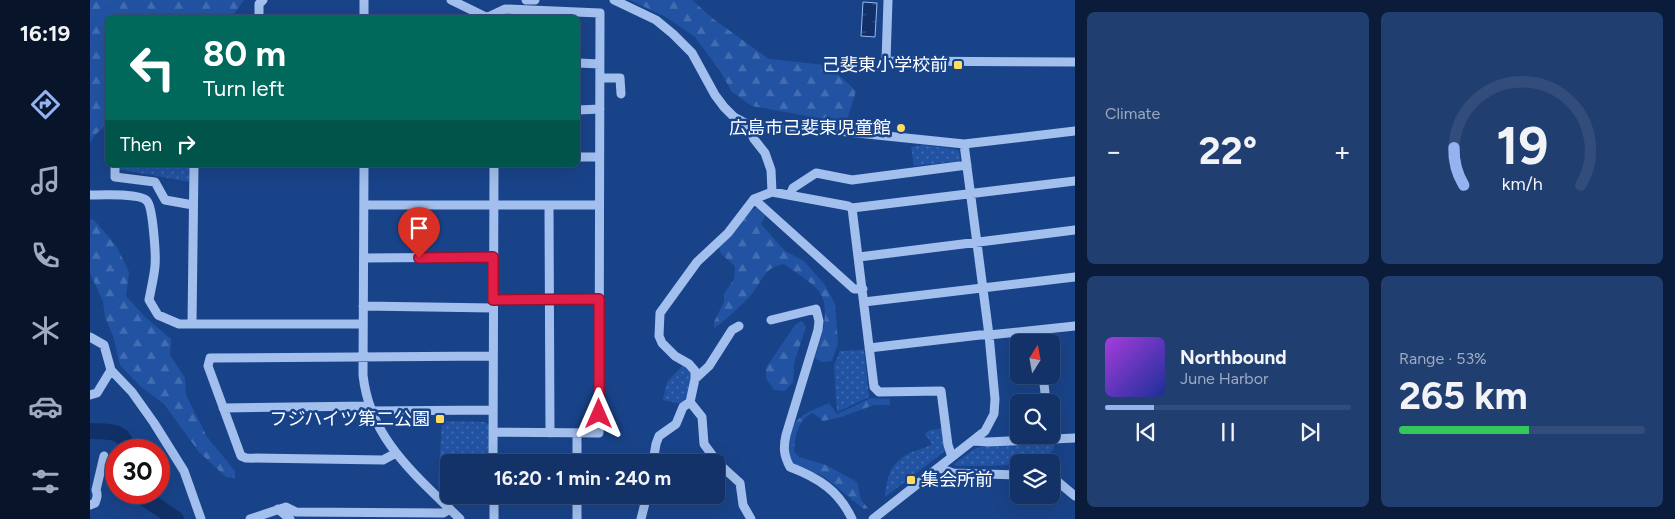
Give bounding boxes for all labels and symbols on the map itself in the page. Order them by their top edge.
place label: 己斐東小学校前 [822,54,948,76]
marker: 己斐東小学校前 [952,59,964,71]
place label: 広島市己斐東児童館 [729,117,891,139]
marker: 広島市己斐東児童館 [895,122,907,134]
pin [398,207,440,258]
north arrow [1010,334,1060,384]
position arrow [572,387,624,439]
place label: フジハイツ第二公園 [269,408,430,430]
marker: フジハイツ第二公園 [434,413,446,425]
speed limit sign: 30 [105,439,170,504]
place label: 集会所前 [921,469,993,491]
marker: 集会所前 [905,474,917,486]

